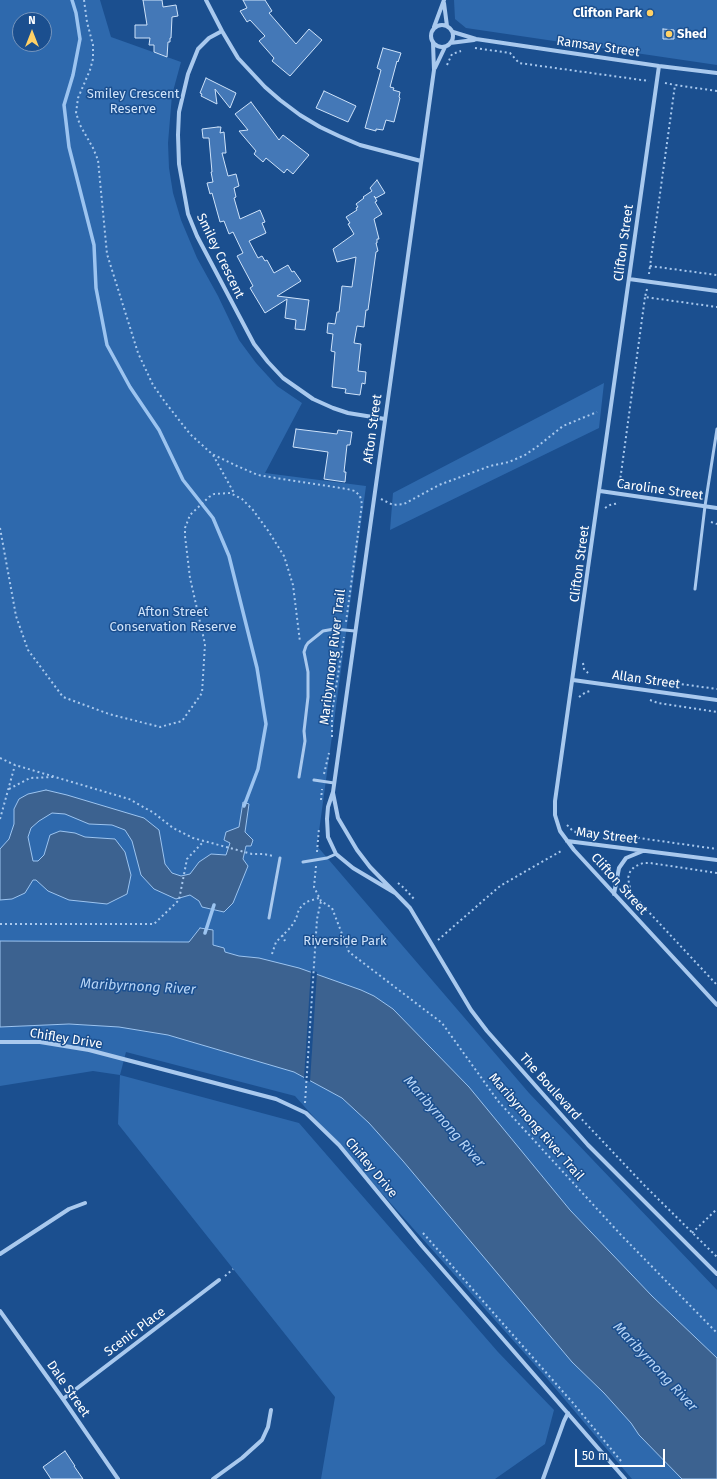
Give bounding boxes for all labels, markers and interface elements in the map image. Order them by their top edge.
place label: Clifton Park [573,5,642,21]
marker: Clifton Park [645,8,655,18]
north arrow [12,12,52,52]
text: N [28,14,36,27]
place label: Shed [677,26,707,42]
marker: Shed [664,29,674,39]
street label: Ramsay Street [555,33,641,61]
park label: Smiley Crescent Reserve [87,86,179,117]
street label: Clifton Street [611,204,637,282]
street label: Smiley Crescent [193,211,247,301]
street label: Afton Street [360,393,386,465]
street label: Caroline Street [616,476,704,504]
street label: Clifton Street [567,525,593,603]
street label: Maribyrnong River Trail [317,588,349,726]
park label: Afton Street Conservation Reserve [109,604,237,635]
street label: Allan Street [611,668,681,692]
street label: May Street [575,824,639,848]
street label: Clifton Street [587,850,651,918]
park label: Riverside Park [303,933,387,949]
water label: Maribyrnong River [80,976,196,998]
street label: Chifley Drive [29,1026,103,1052]
street label: The Boulevard [516,1050,584,1124]
street label: Maribyrnong River Trail [485,1070,587,1184]
water label: Maribyrnong River [400,1073,488,1171]
street label: Chifley Drive [341,1135,401,1201]
street label: Scenic Place [101,1304,169,1360]
water label: Maribyrnong River [609,1319,701,1415]
street label: Dale Street [43,1358,93,1420]
scale bar [577,1441,667,1467]
text: 50 m [582,1449,608,1463]

